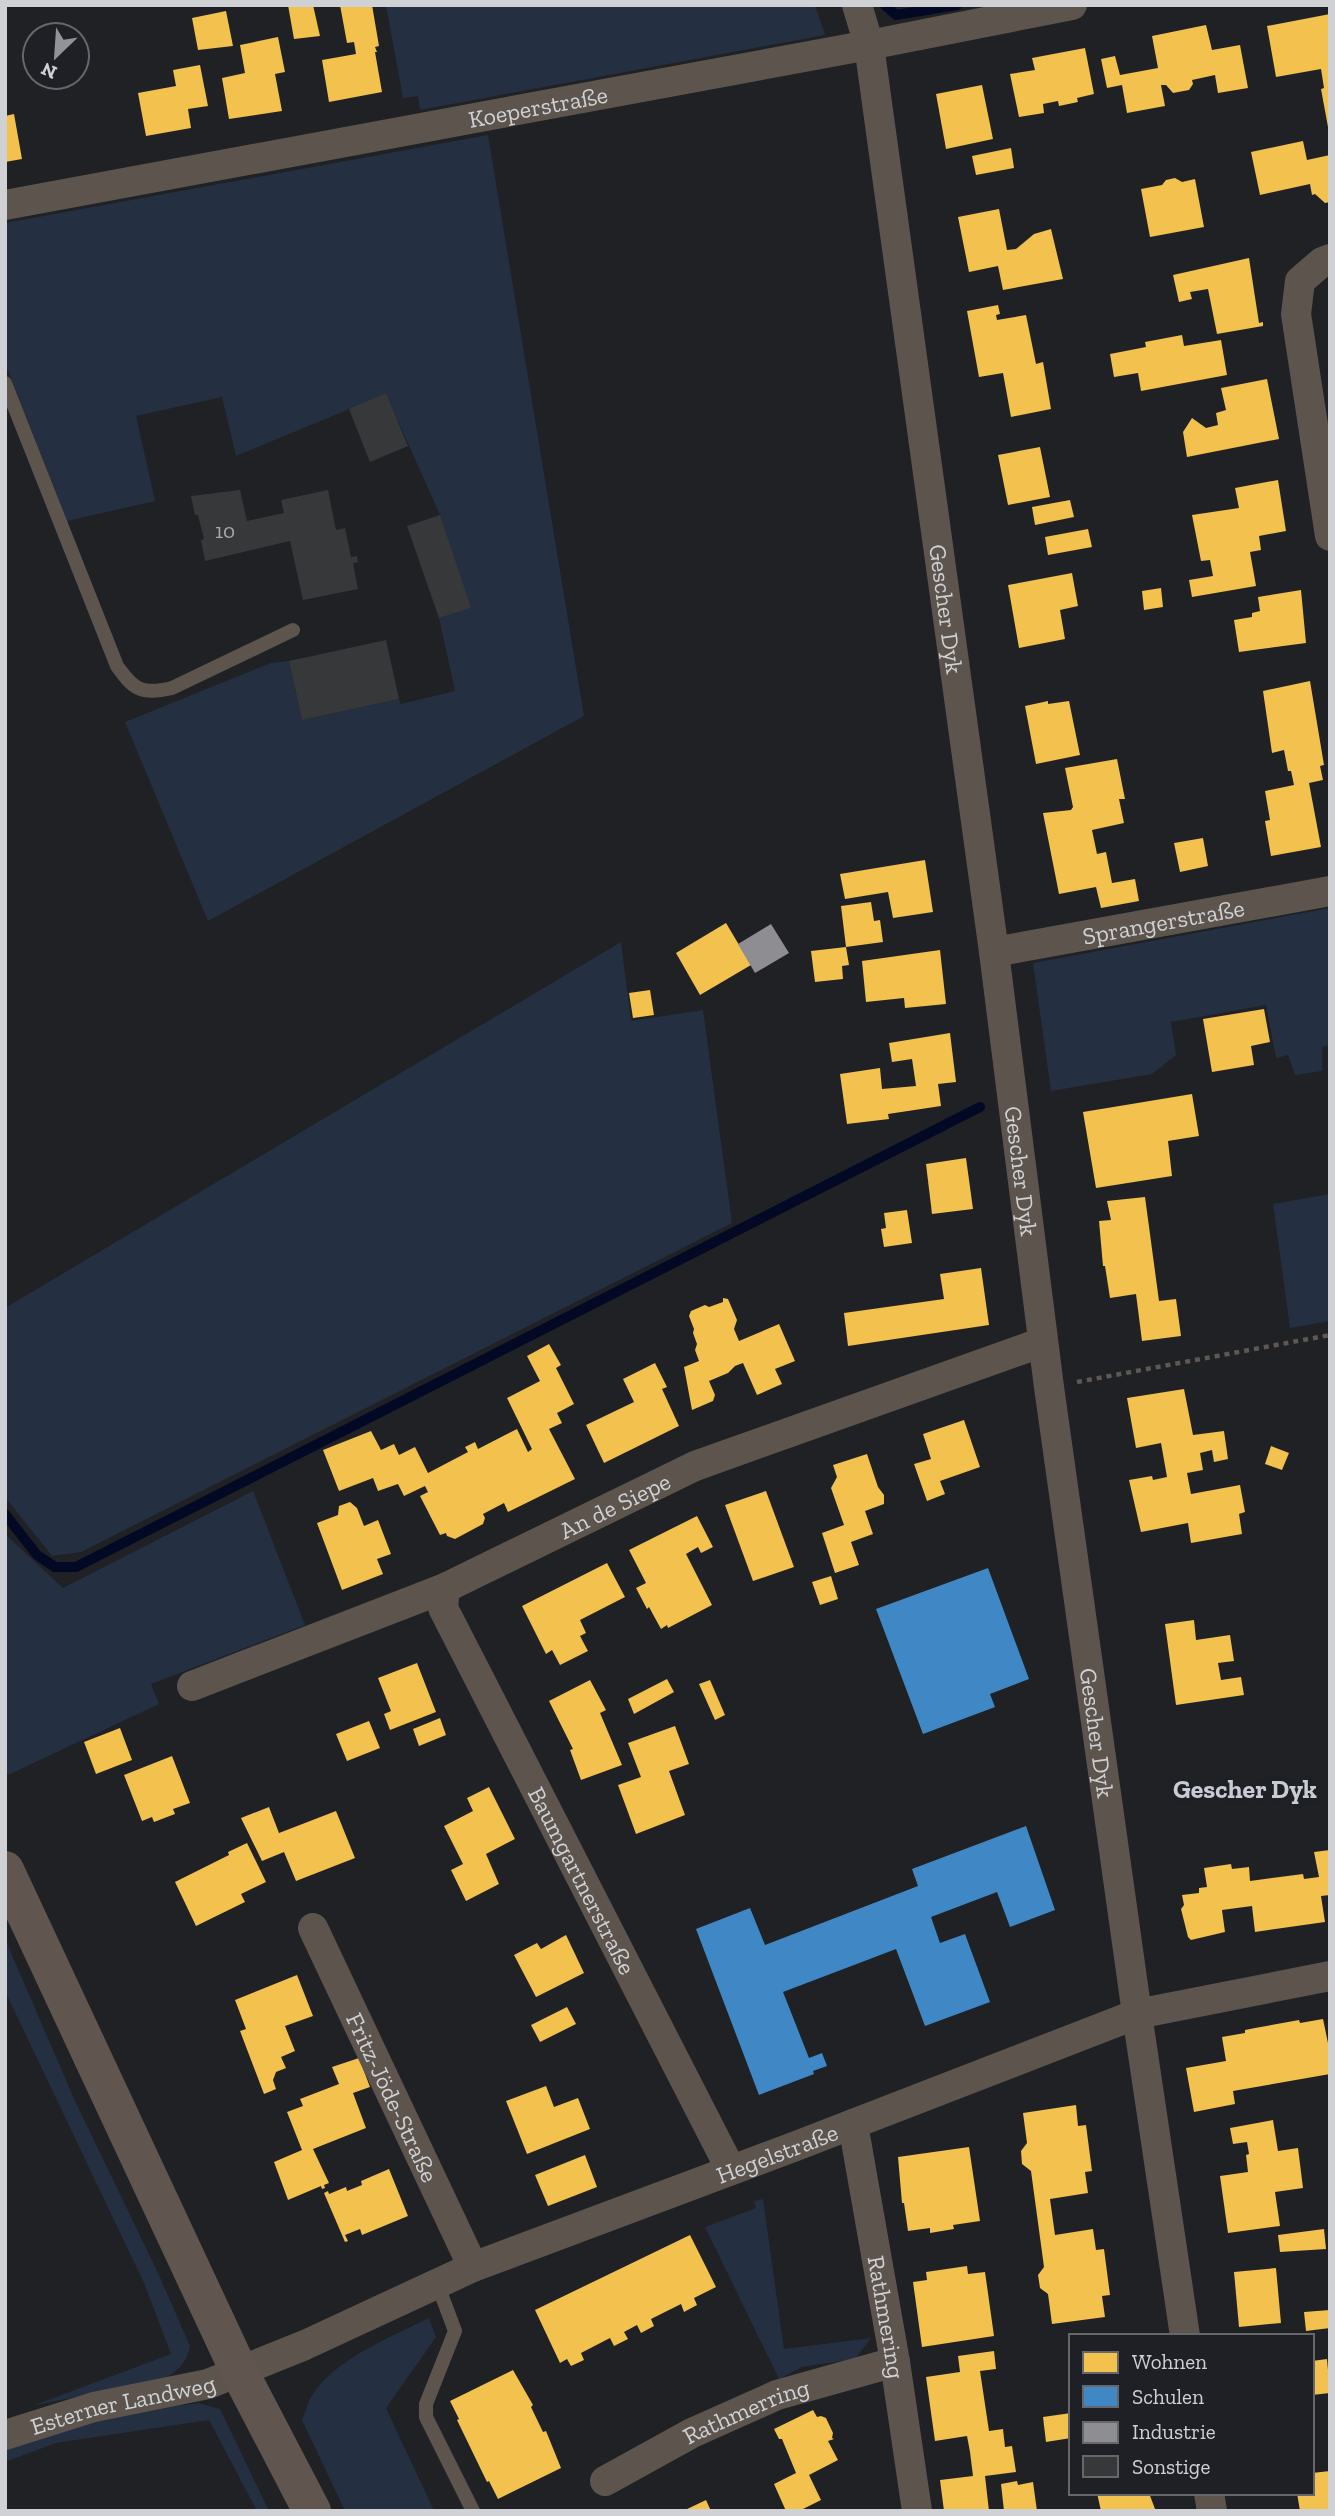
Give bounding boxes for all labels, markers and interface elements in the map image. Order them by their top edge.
north arrow [21,21,91,91]
text: N [38,57,60,84]
street label: Koeperstraße [466,79,610,133]
house number: 10 [215,518,235,543]
street label: Gescher Dyk [923,542,970,676]
street label: Sprangerstraße [1080,892,1247,950]
street label: Gescher Dyk [999,1104,1044,1238]
street label: An de Siepe [554,1466,675,1545]
street label: Gescher Dyk [1074,1666,1121,1800]
district label: Gescher Dyk [1173,1773,1318,1805]
street label: Baumgartnerstraße [522,1781,643,1979]
street label: Fritz-Jöde-Straße [340,2008,445,2186]
street label: Hegelstraße [712,2117,842,2189]
street label: Rathmering [862,2253,912,2381]
legend [1069,2334,1314,2495]
text: Wohnen [1132,2349,1207,2374]
street label: Esterner Landweg [27,2368,220,2441]
street label: Rathmerring [677,2372,813,2450]
text: Schulen [1132,2384,1204,2409]
text: Industrie [1132,2419,1216,2444]
text: Sonstige [1132,2454,1210,2479]

